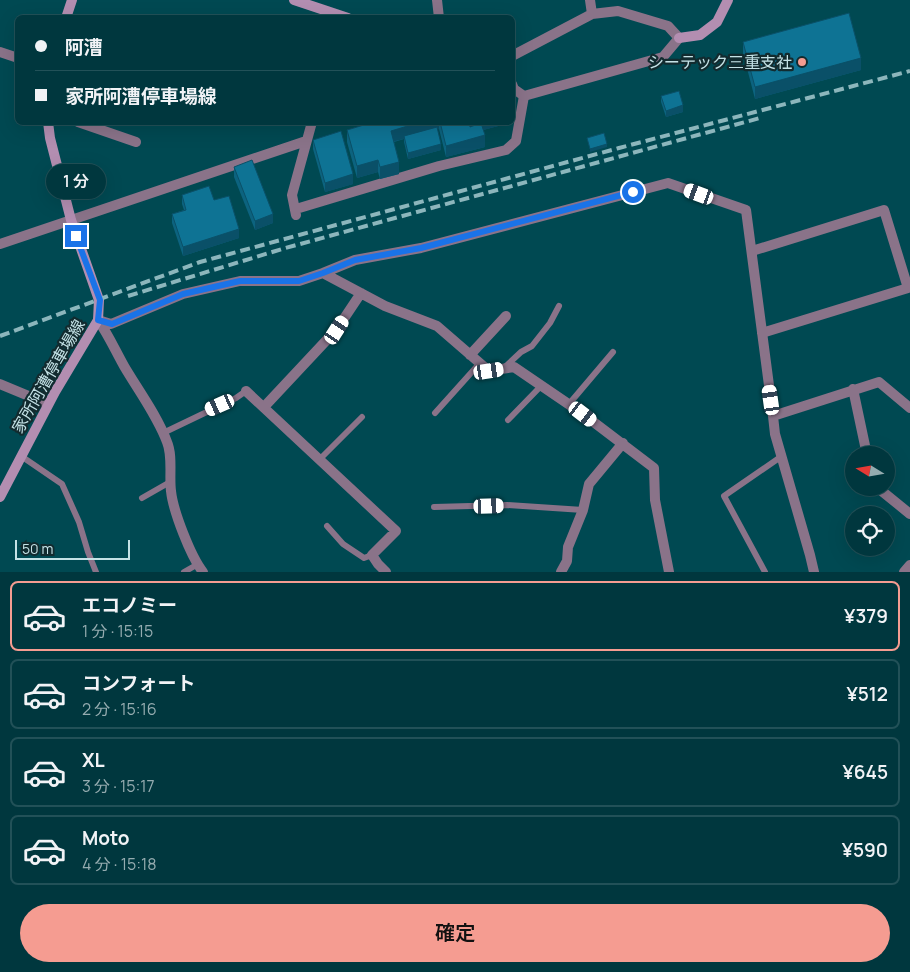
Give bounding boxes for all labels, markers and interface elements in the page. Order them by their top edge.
text: 阿漕 [65,34,103,60]
place label: シーテック三重支社 [648,51,792,73]
marker: シーテック三重支社 [796,56,808,68]
text: 家所阿漕停車場線 [65,83,217,109]
callout: 1 分 [46,164,106,198]
text: 1 分 [63,170,89,192]
route start [622,181,644,203]
car [682,182,715,206]
route end [65,225,87,247]
car [322,313,351,347]
street label: 家所阿漕停車場線 [6,315,90,437]
car [473,361,504,381]
car [761,384,780,416]
car [203,392,236,418]
car [566,399,599,429]
north arrow [845,446,895,496]
map controls [845,446,895,556]
car [473,498,504,514]
button: locate [845,506,895,556]
scale bar [15,537,130,560]
text: 50 m [22,539,53,558]
text: エコノミー [82,592,177,618]
icon: car [22,594,67,639]
text: ¥379 [844,603,888,629]
text: 1 分 · 15:15 [82,620,153,642]
text: コンフォート [82,670,195,696]
icon: car [22,672,67,717]
text: ¥512 [846,681,888,707]
text: 2 分 · 15:16 [82,698,157,720]
text: XL [82,747,105,773]
icon: car [22,750,67,795]
text: ¥645 [842,759,888,785]
text: 3 分 · 15:17 [82,775,155,797]
text: Moto [82,825,129,851]
icon: car [22,828,67,873]
text: ¥590 [842,837,888,863]
text: 4 分 · 15:18 [82,853,156,875]
button: 確定 [20,904,890,962]

